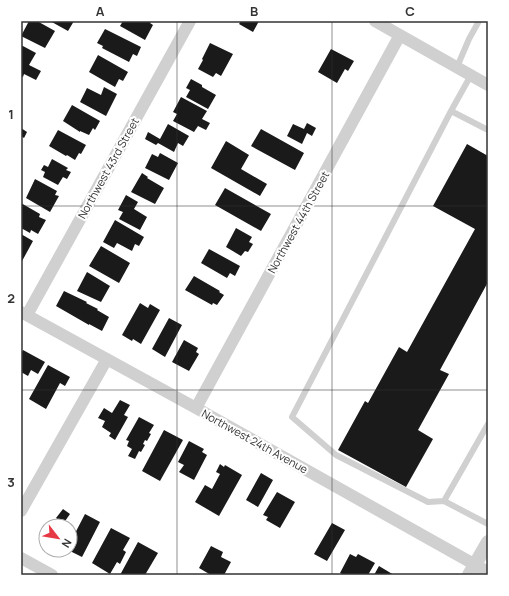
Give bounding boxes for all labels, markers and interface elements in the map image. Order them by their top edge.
text: A [96,2,105,20]
text: B [250,2,258,20]
text: C [405,2,415,20]
text: 1 [8,105,14,123]
street label: Northwest 43rd Street [74,115,142,221]
street label: Northwest 44th Street [264,168,332,276]
text: 2 [7,289,15,307]
street label: Northwest 24th Avenue [199,406,311,477]
text: 3 [7,473,15,491]
north arrow [38,518,78,558]
text: N [58,536,75,551]

